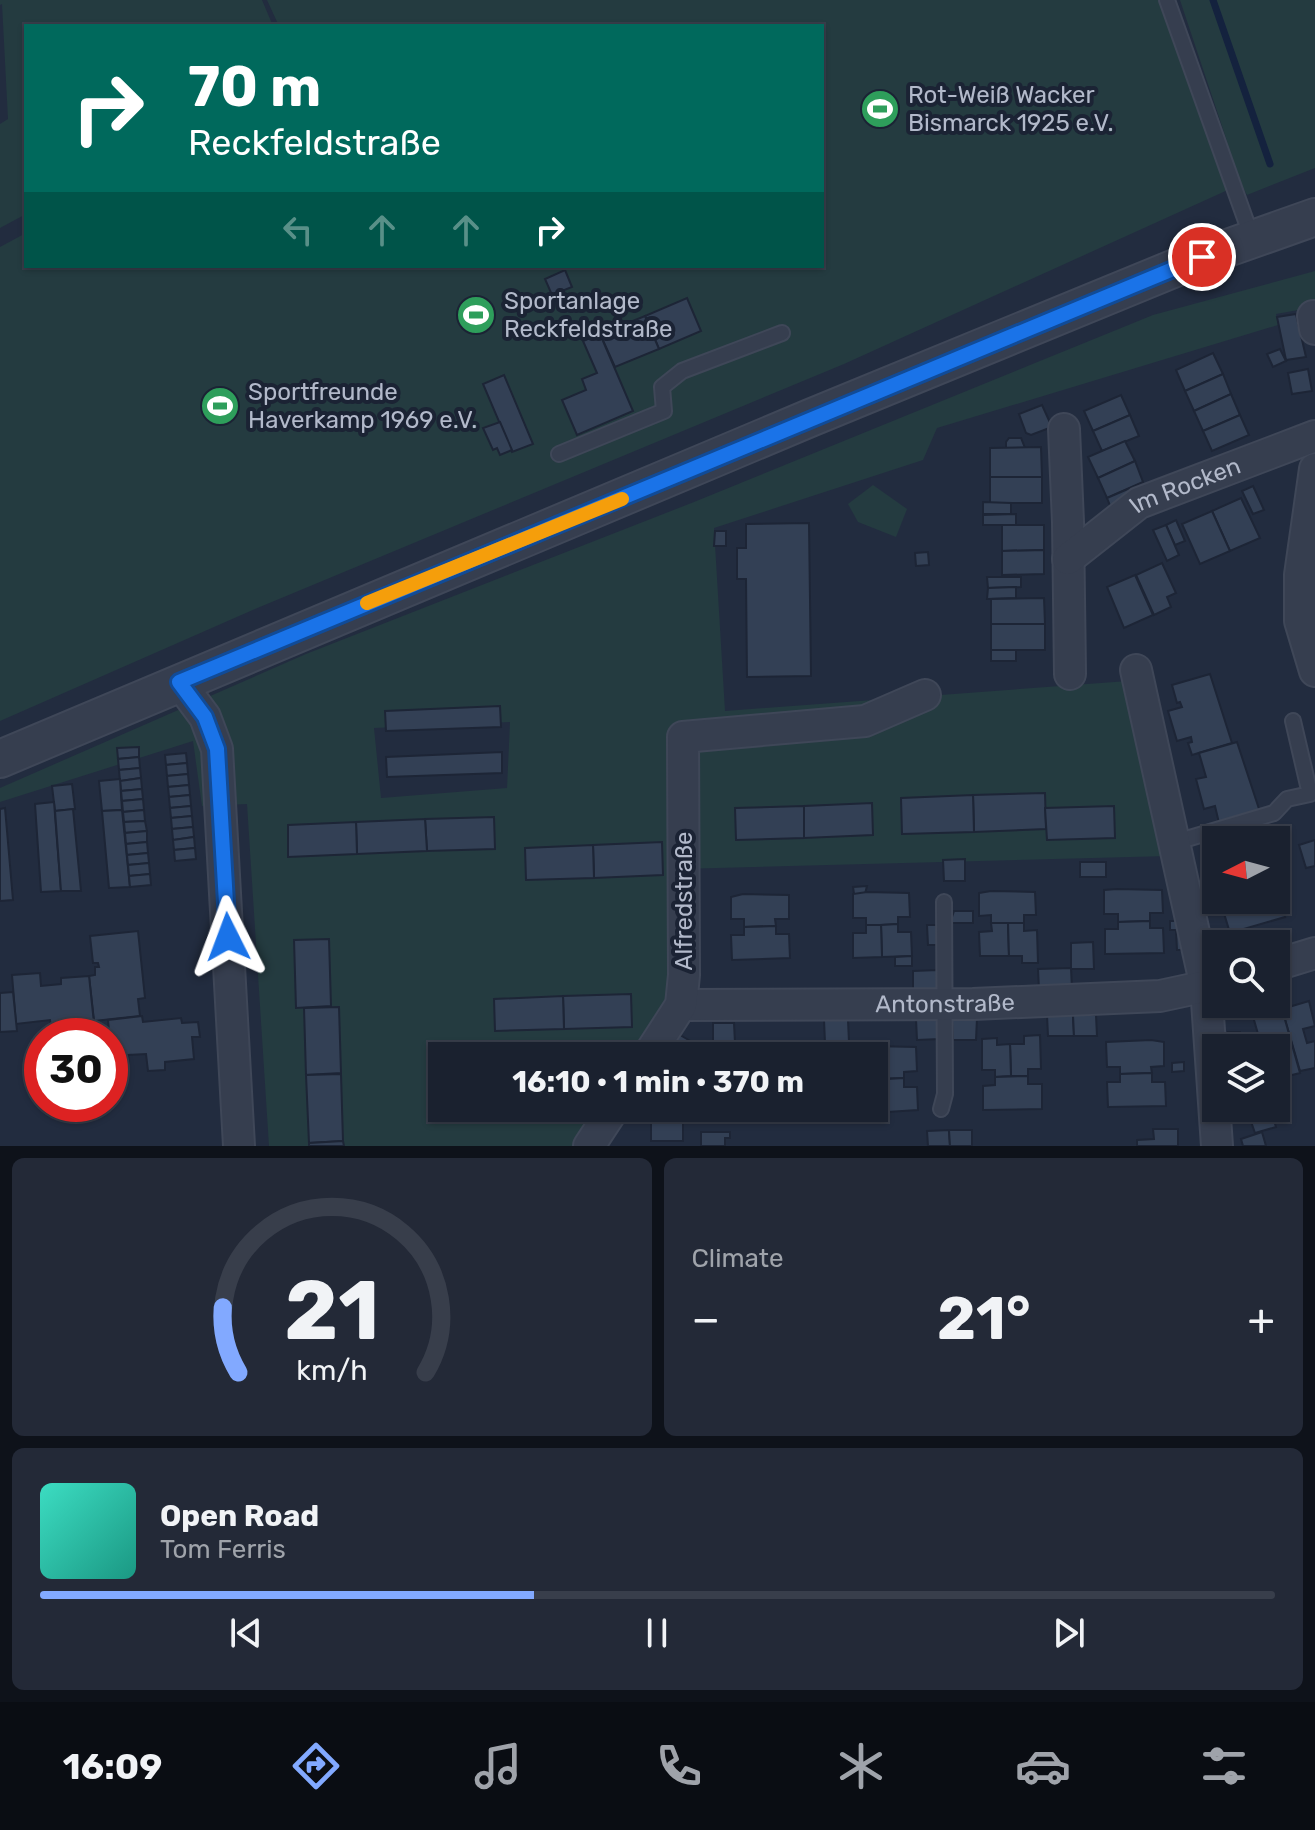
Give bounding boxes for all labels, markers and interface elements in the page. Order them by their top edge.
text: 70 m [188,54,321,120]
icon: right [56,56,160,160]
place label: Rot-Weiß Wacker Bismarck 1925 e.V. [908,81,1114,137]
sports icon: Rot-Weiß Wacker Bismarck 1925 e.V. [859,88,901,130]
text: Reckfeldstraße [188,121,441,164]
icon: left [276,208,320,252]
icon: ahead [360,208,404,252]
icon: ahead [444,208,488,252]
icon: right [528,208,572,252]
pin [1168,223,1236,291]
icon: arrive [1180,235,1224,279]
place label: Sportanlage Reckfeldstraße [504,287,673,343]
sports icon: Sportanlage Reckfeldstraße [455,294,497,336]
place label: Sportfreunde Haverkamp 1969 e.V. [248,378,477,434]
sports icon: Sportfreunde Haverkamp 1969 e.V. [199,385,241,427]
street label: Im Rocken [1124,452,1245,519]
north arrow [1202,826,1290,914]
map controls [1202,826,1290,1122]
street label: Alfredstraße [670,831,698,971]
position arrow [186,895,270,979]
button: search [1202,930,1290,1018]
street label: Antonstraße [875,988,1015,1018]
speed limit sign: 30 [24,1018,128,1122]
button: layers [1202,1034,1290,1122]
text: 16:10 · 1 min · 370 m [512,1064,804,1100]
text: Climate [692,1243,784,1274]
text: 21 [284,1261,379,1360]
text: 21° [937,1283,1031,1354]
text: − [692,1293,720,1345]
text: + [1248,1293,1275,1345]
text: km/h [296,1353,367,1387]
text: Open Road [160,1498,319,1534]
text: Tom Ferris [160,1534,286,1565]
icon: previous [224,1611,268,1655]
icon: pause [635,1611,679,1655]
icon: next [1047,1611,1091,1655]
icon: directions [288,1738,344,1794]
icon: music [470,1738,526,1794]
icon: phone [651,1738,707,1794]
icon: climate [833,1738,889,1794]
icon: car [1015,1738,1071,1794]
icon: filters [1196,1738,1252,1794]
text: 16:09 [63,1745,162,1788]

